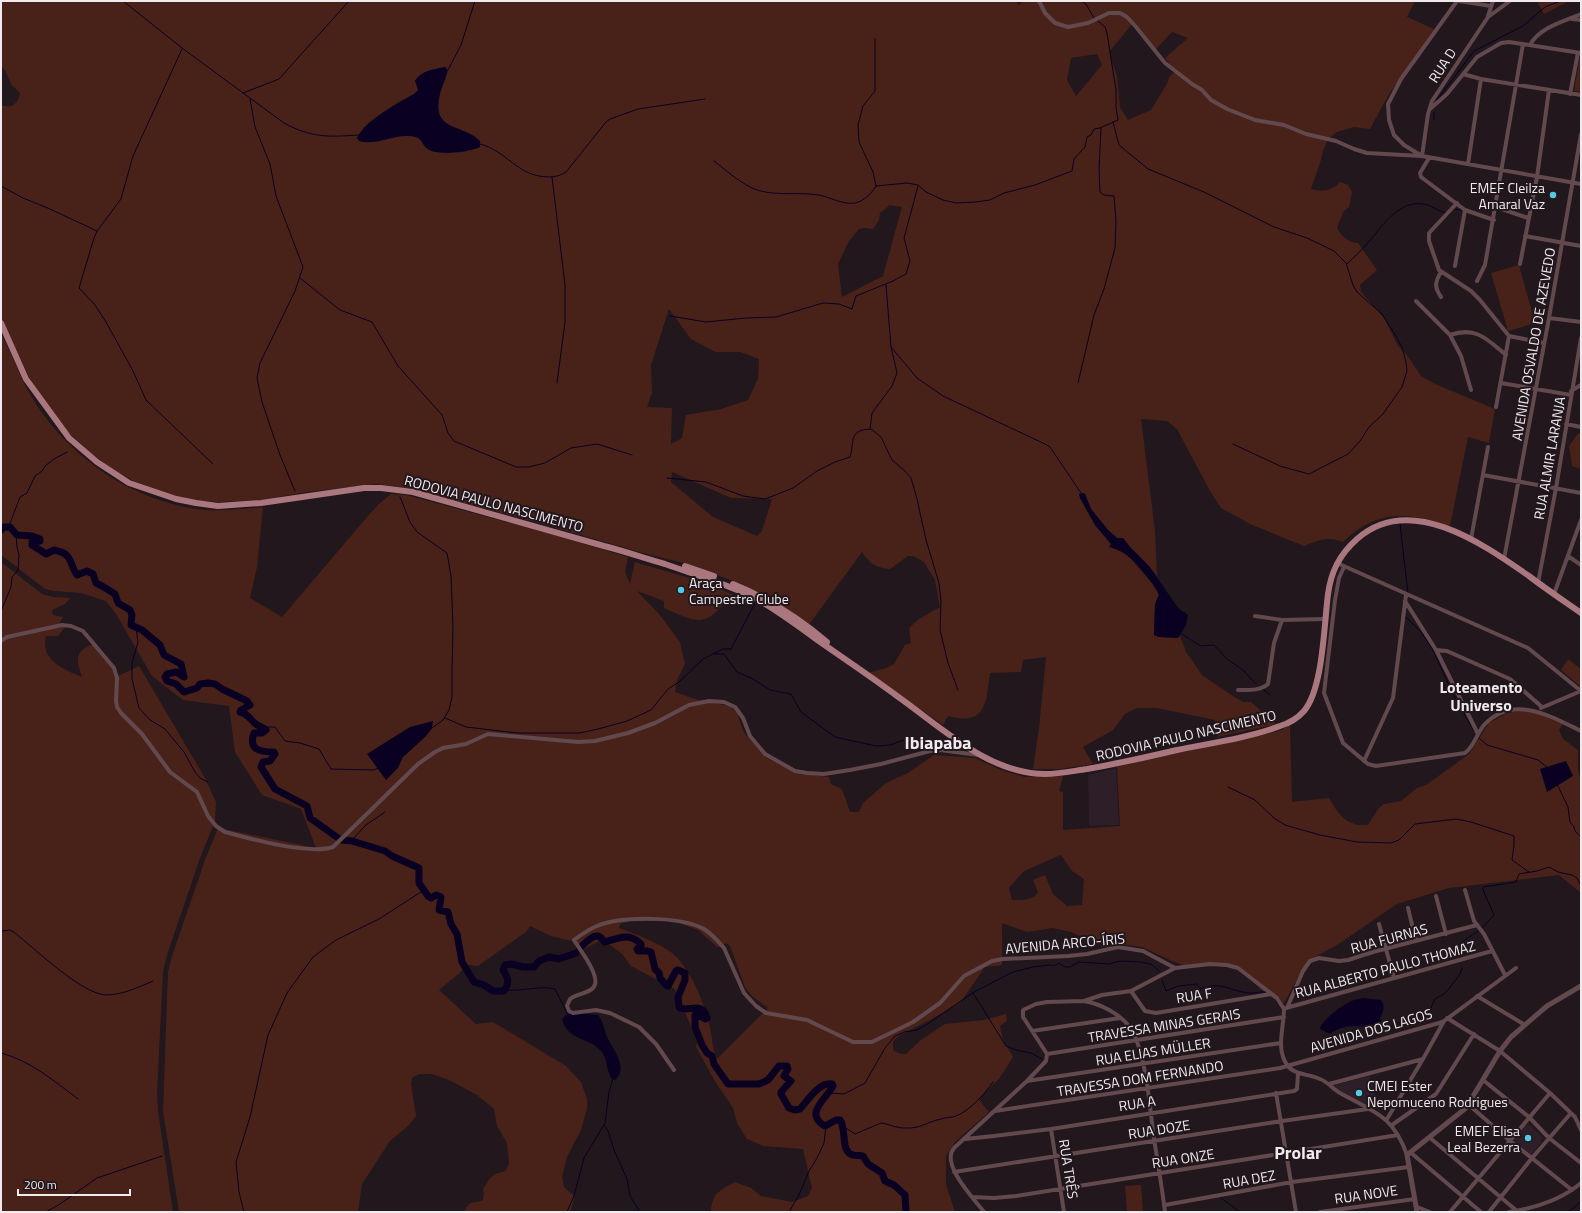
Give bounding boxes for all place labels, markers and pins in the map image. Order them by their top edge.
place label: EMEF Cleilza Amaral Vaz [1470,177,1545,214]
marker: EMEF Cleilza Amaral Vaz [1548,190,1558,200]
place label: Araça Campestre Clube [689,572,789,609]
marker: Araça Campestre Clube [676,585,686,595]
place label: CMEI Ester Nepomuceno Rodrigues [1367,1075,1508,1112]
marker: CMEI Ester Nepomuceno Rodrigues [1354,1088,1364,1098]
place label: EMEF Elisa Leal Bezerra [1447,1120,1520,1157]
marker: EMEF Elisa Leal Bezerra [1523,1133,1533,1143]

